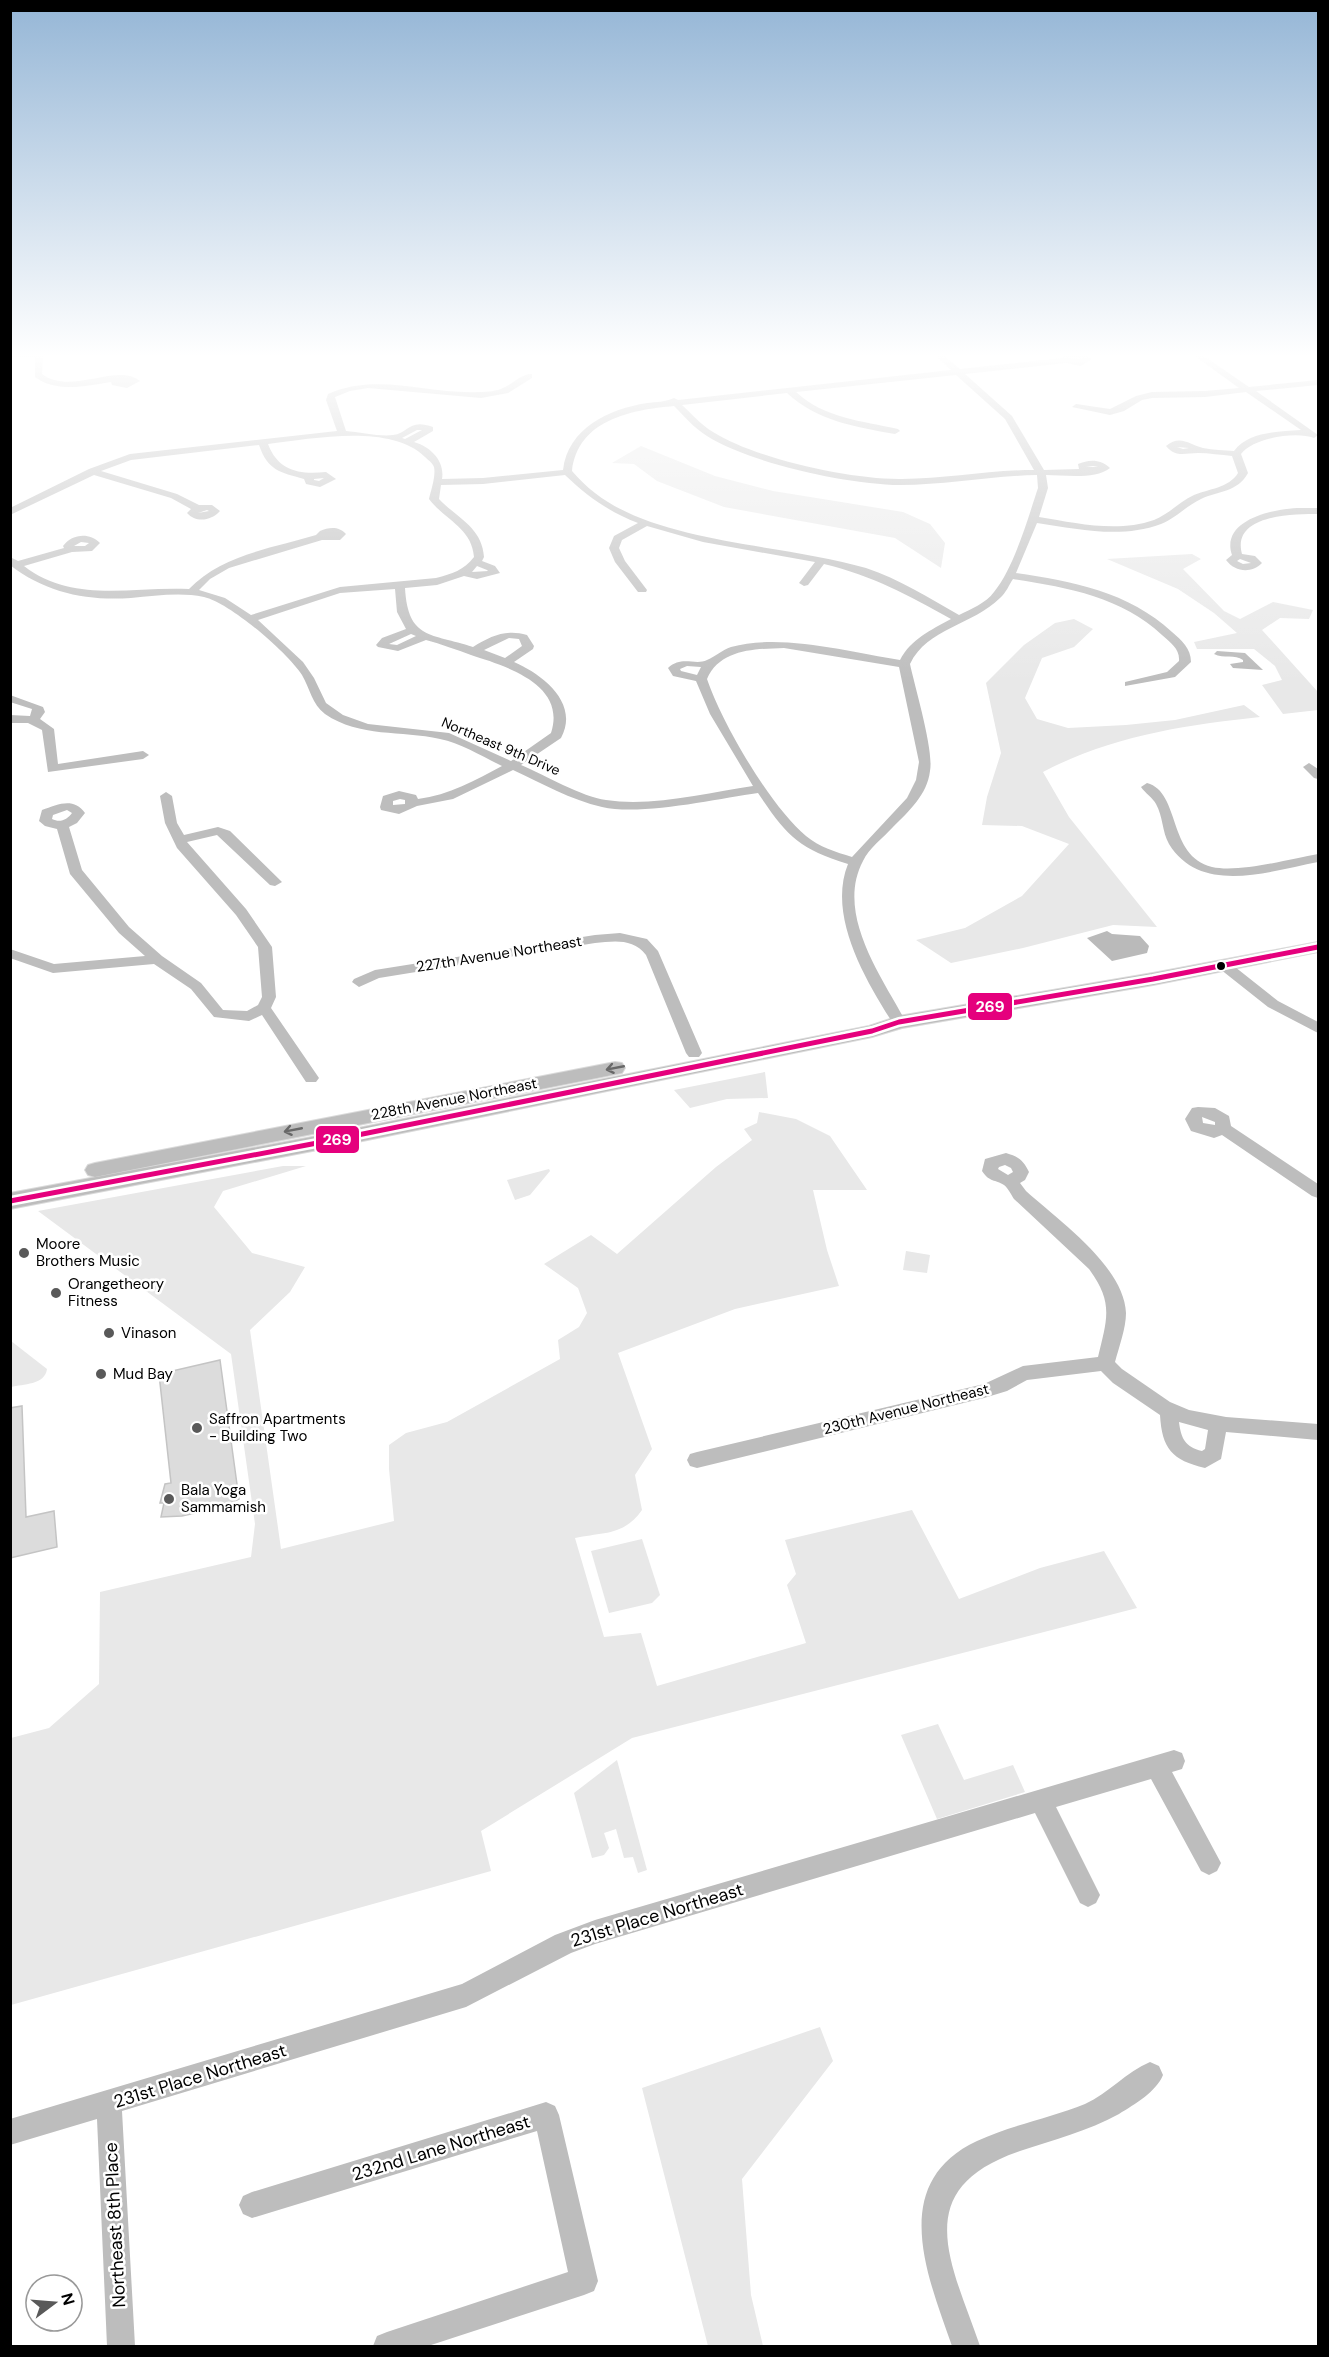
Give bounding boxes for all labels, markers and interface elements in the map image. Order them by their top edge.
street label: Northeast 9th Drive [439,713,563,779]
street label: 227th Avenue Northeast [415,931,583,977]
unlabelled marker [1215,960,1227,972]
line badge: 269 [967,992,1013,1021]
text: 269 [975,996,1005,1017]
one-way arrow [605,1063,625,1074]
street label: 228th Avenue Northeast [369,1073,539,1125]
one-way arrow [284,1125,304,1136]
line badge: 269 [315,1125,360,1154]
text: 269 [322,1129,352,1150]
place label: Moore Brothers Music [36,1234,140,1271]
marker: Moore Brothers Music [17,1246,31,1260]
place label: Orangetheory Fitness [68,1274,165,1311]
marker: Orangetheory Fitness [49,1286,63,1300]
place label: Vinason [121,1323,176,1343]
marker: Vinason [102,1326,116,1340]
place label: Mud Bay [113,1364,174,1384]
marker: Mud Bay [94,1367,108,1381]
street label: 230th Avenue Northeast [821,1379,991,1439]
place label: Saffron Apartments - Building Two [209,1409,346,1446]
marker: Saffron Apartments - Building Two [190,1421,204,1435]
place label: Bala Yoga Sammamish [181,1480,266,1517]
marker: Bala Yoga Sammamish [162,1492,176,1506]
street label: 231st Place Northeast [568,1877,746,1953]
street label: 231st Place Northeast [111,2038,289,2114]
street label: 232nd Lane Northeast [349,2109,533,2187]
street label: Northeast 8th Place [99,2142,131,2308]
north arrow [24,2273,84,2333]
text: N [56,2290,80,2308]

